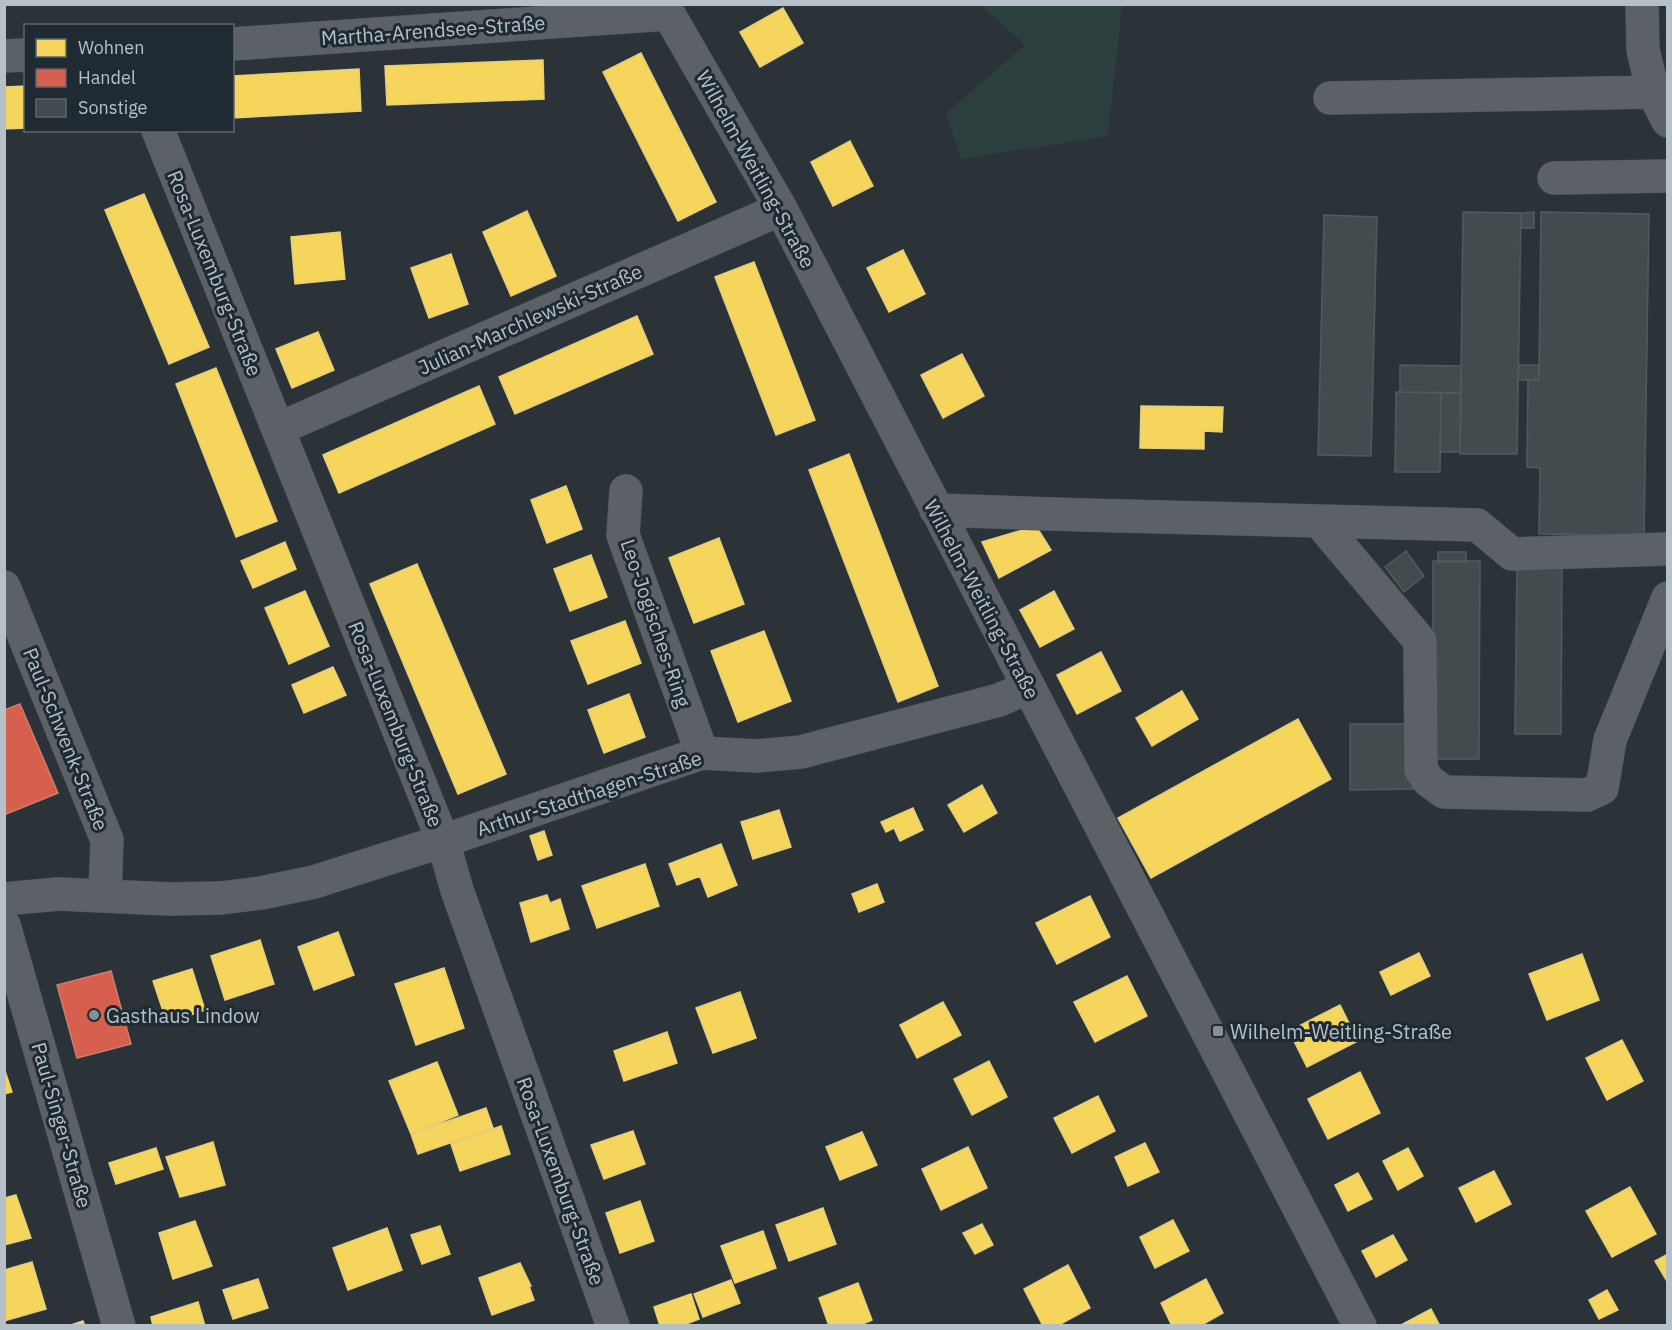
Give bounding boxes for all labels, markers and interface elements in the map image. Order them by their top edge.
street label: Martha-Arendsee-Straße [320,9,546,51]
legend [24,24,234,132]
text: Wohnen [78,36,144,59]
street label: Wilhelm-Weitling-Straße [690,65,822,273]
text: Handel [78,66,136,89]
text: Sonstige [78,96,148,119]
street label: Rosa-Luxemburg-Straße [161,166,269,380]
street label: Julian-Marchlewski-Straße [414,257,646,381]
street label: Wilhelm-Weitling-Straße [918,495,1046,703]
street label: Leo-Jogisches-Ring [615,535,698,711]
street label: Rosa-Luxemburg-Straße [342,617,450,831]
street label: Paul-Schwenk-Straße [17,644,115,834]
street label: Arthur-Stadthagen-Straße [473,744,705,842]
place label: Gasthaus Lindow [106,1002,260,1029]
marker: Gasthaus Lindow [87,1008,101,1022]
place label: Wilhelm-Weitling-Straße [1230,1018,1452,1045]
marker: Wilhelm-Weitling-Straße [1211,1024,1225,1038]
street label: Paul-Singer-Straße [25,1039,99,1211]
street label: Rosa-Luxemburg-Straße [511,1073,611,1289]

